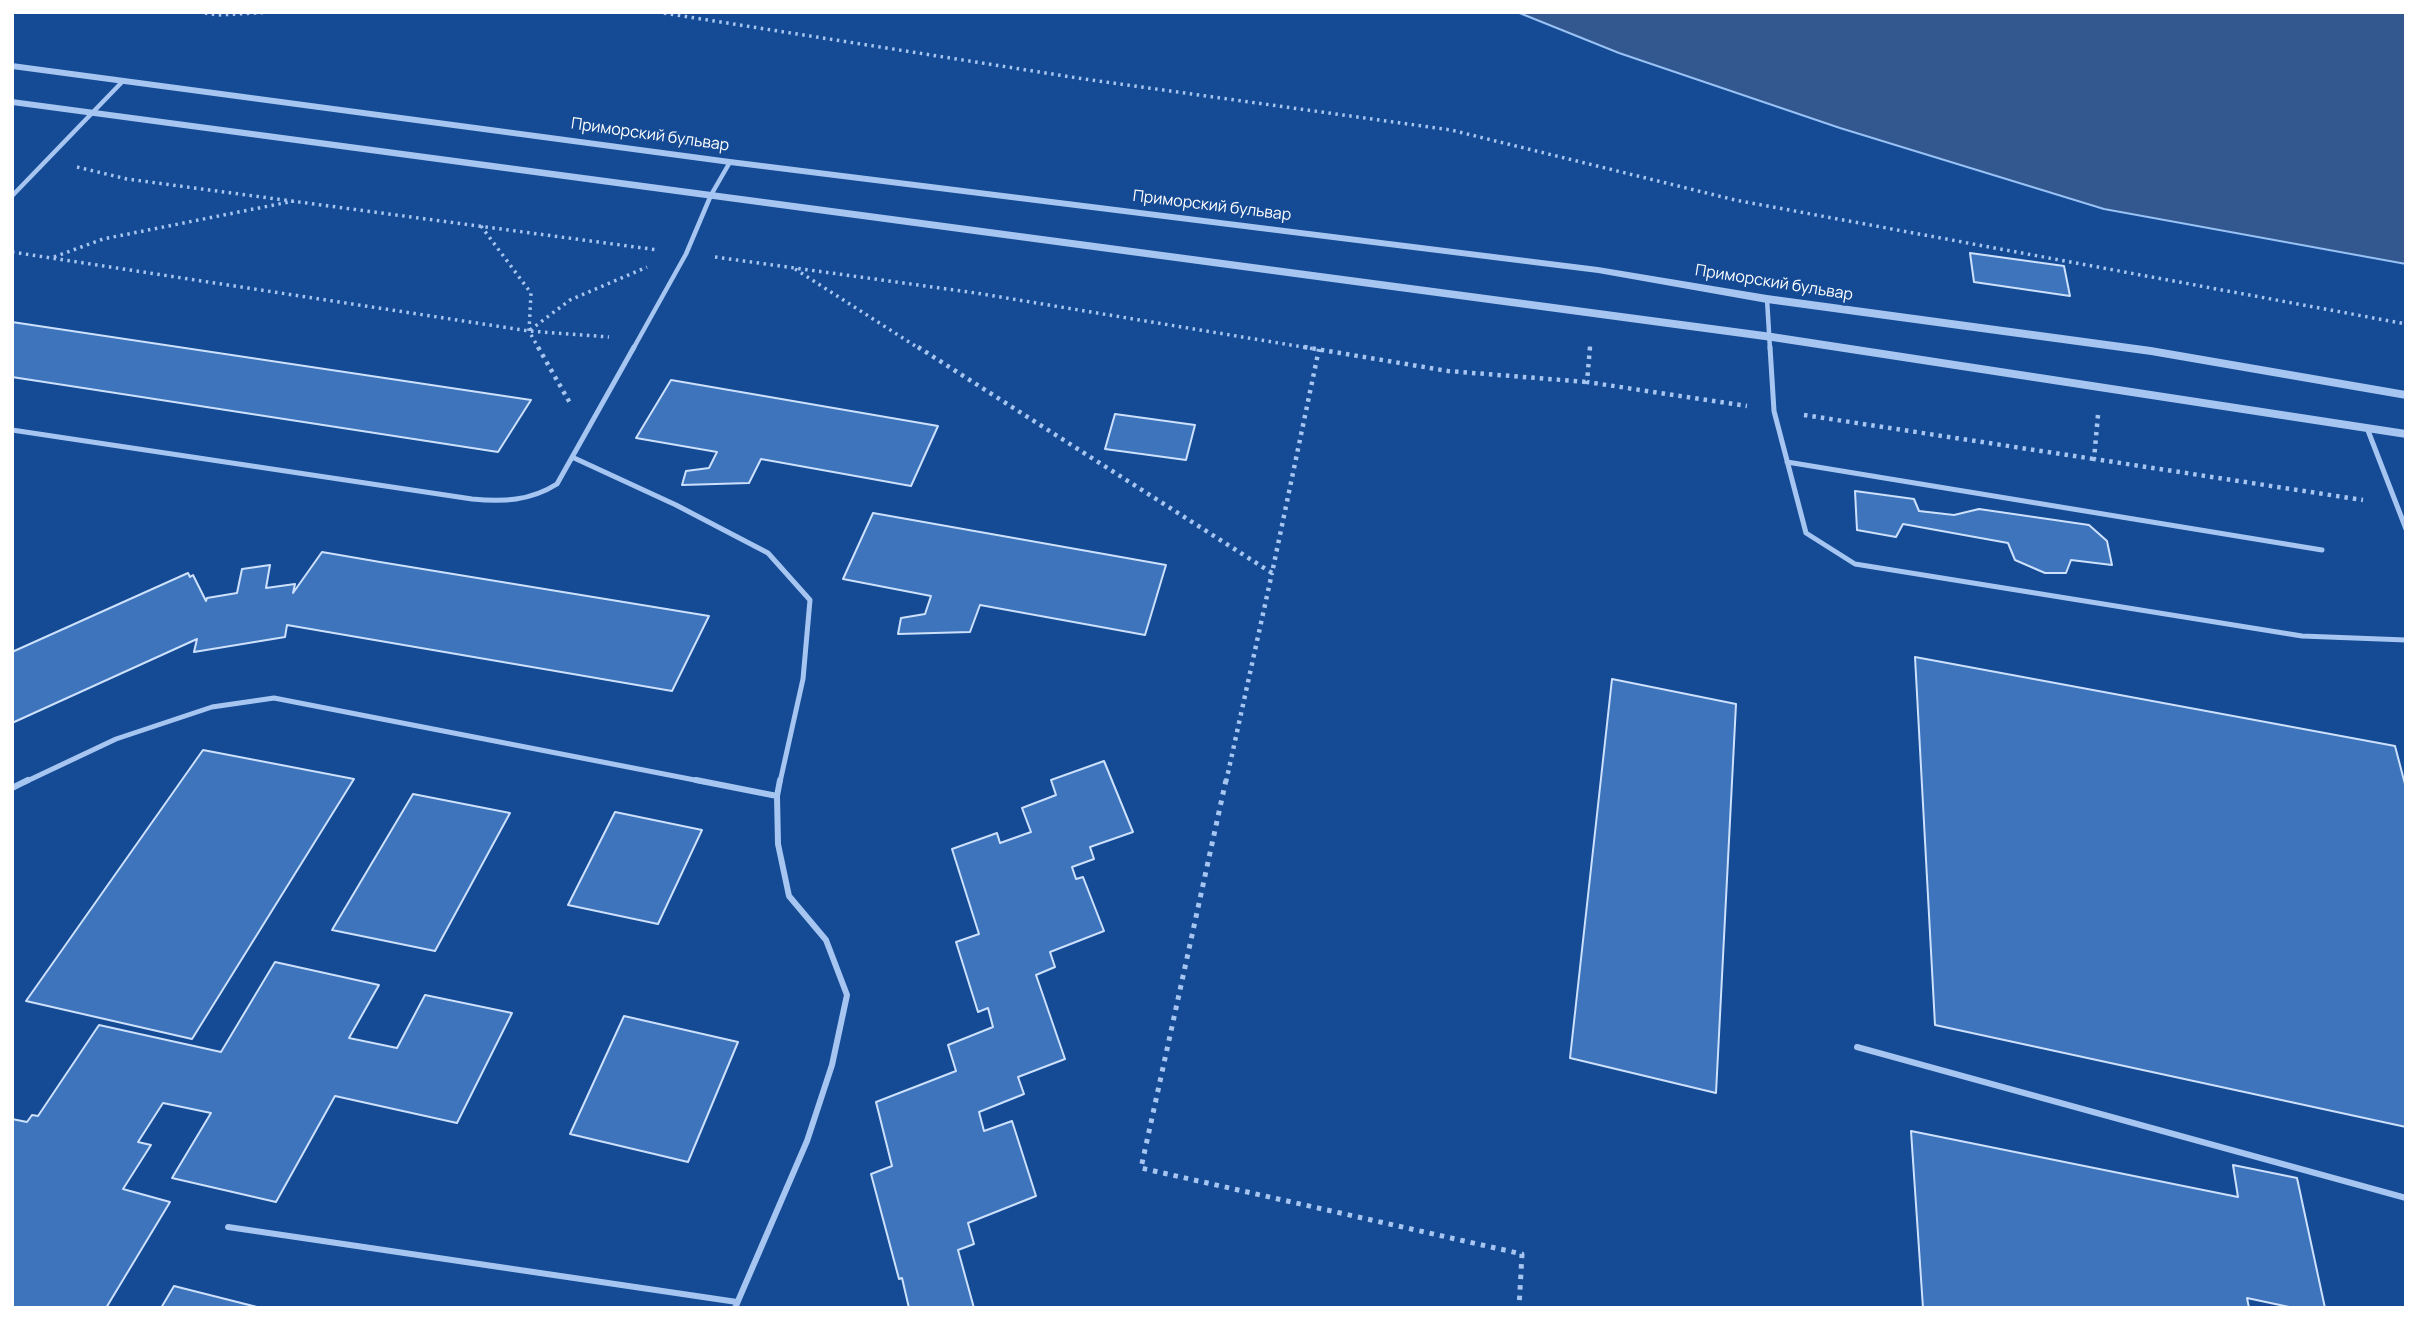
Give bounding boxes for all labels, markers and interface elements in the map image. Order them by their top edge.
street label: Приморский бульвар [570,114,730,156]
street label: Приморский бульвар [1132,187,1292,225]
street label: Приморский бульвар [1694,261,1854,305]

